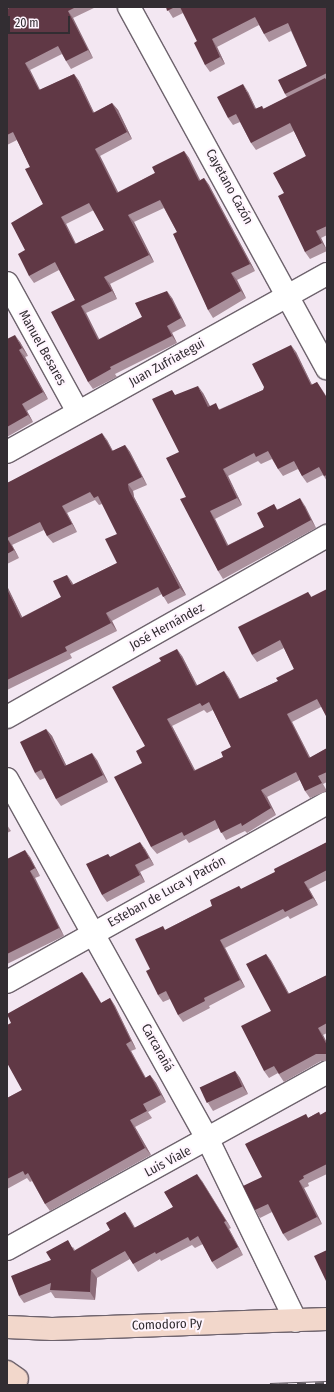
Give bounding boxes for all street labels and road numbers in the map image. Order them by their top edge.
street label: Cayetano Cazón [202,147,256,227]
street label: Manuel Besares [15,308,69,388]
street label: Juan Zufriategui [126,336,208,390]
street label: José Hernández [127,600,207,654]
street label: Esteban de Luca y Patrón [105,853,229,931]
street label: Carcarañá [137,1021,177,1075]
street label: Luis Viale [142,1143,194,1181]
street label: Comodoro Py [132,1316,202,1334]

